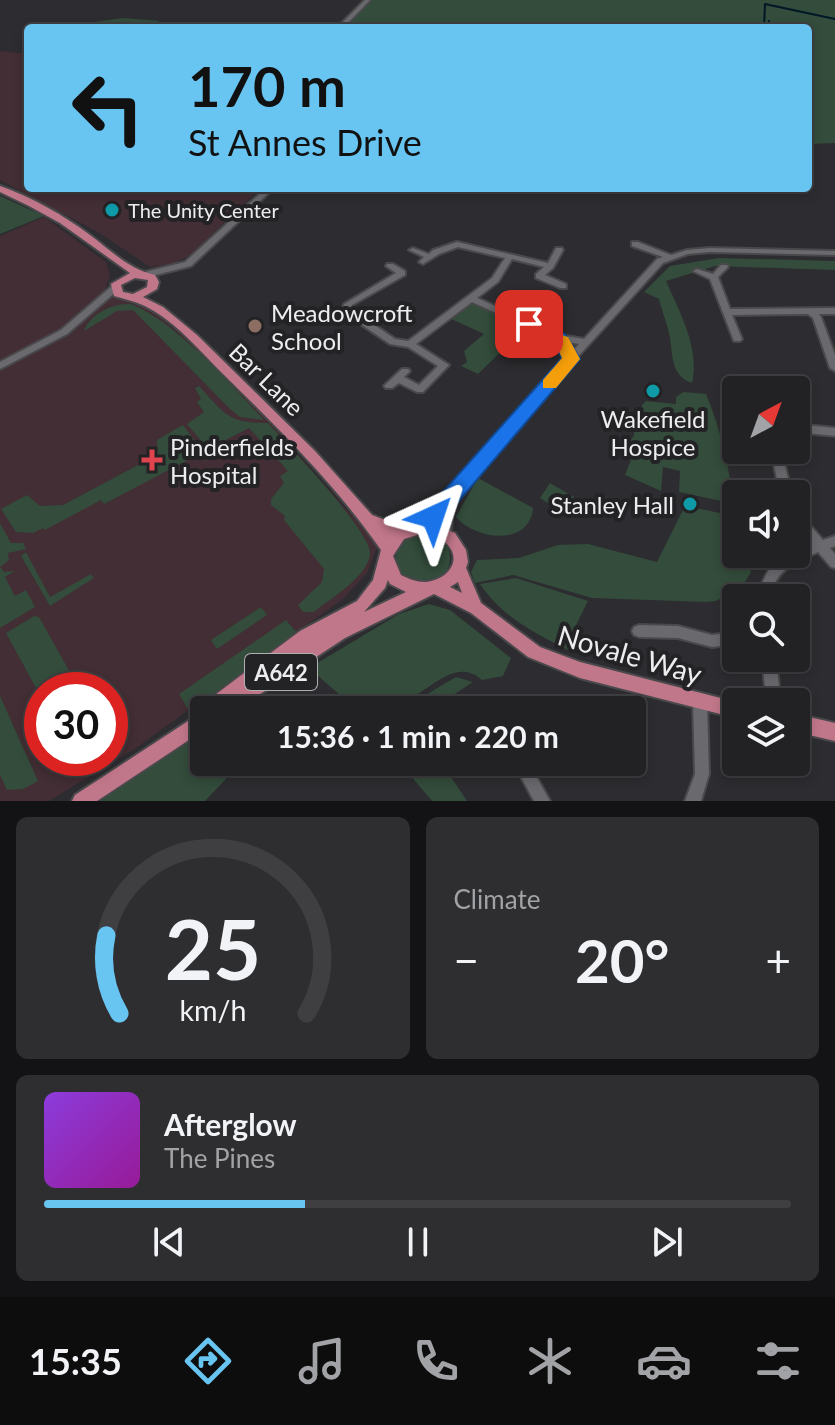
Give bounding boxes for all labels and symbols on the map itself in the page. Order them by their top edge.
place label: The Unity Center [128,198,279,222]
marker: The Unity Center [103,201,121,219]
pin [495,290,563,358]
place label: Meadowcroft School [271,298,413,355]
marker: Meadowcroft School [246,317,264,335]
street label: Bar Lane [224,337,310,421]
north arrow [722,376,810,464]
marker: Wakefield Hospice [644,382,662,400]
place label: Wakefield Hospice [600,404,706,461]
place label: Pinderfields Hospital [170,432,294,489]
marker: Pinderfields Hospital [141,449,163,471]
position arrow [391,475,475,559]
place label: Stanley Hall [550,490,674,519]
marker: Stanley Hall [681,495,699,513]
street label: Novale Way [554,617,706,691]
road number: A642 [245,654,317,690]
speed limit sign: 30 [24,672,128,776]

